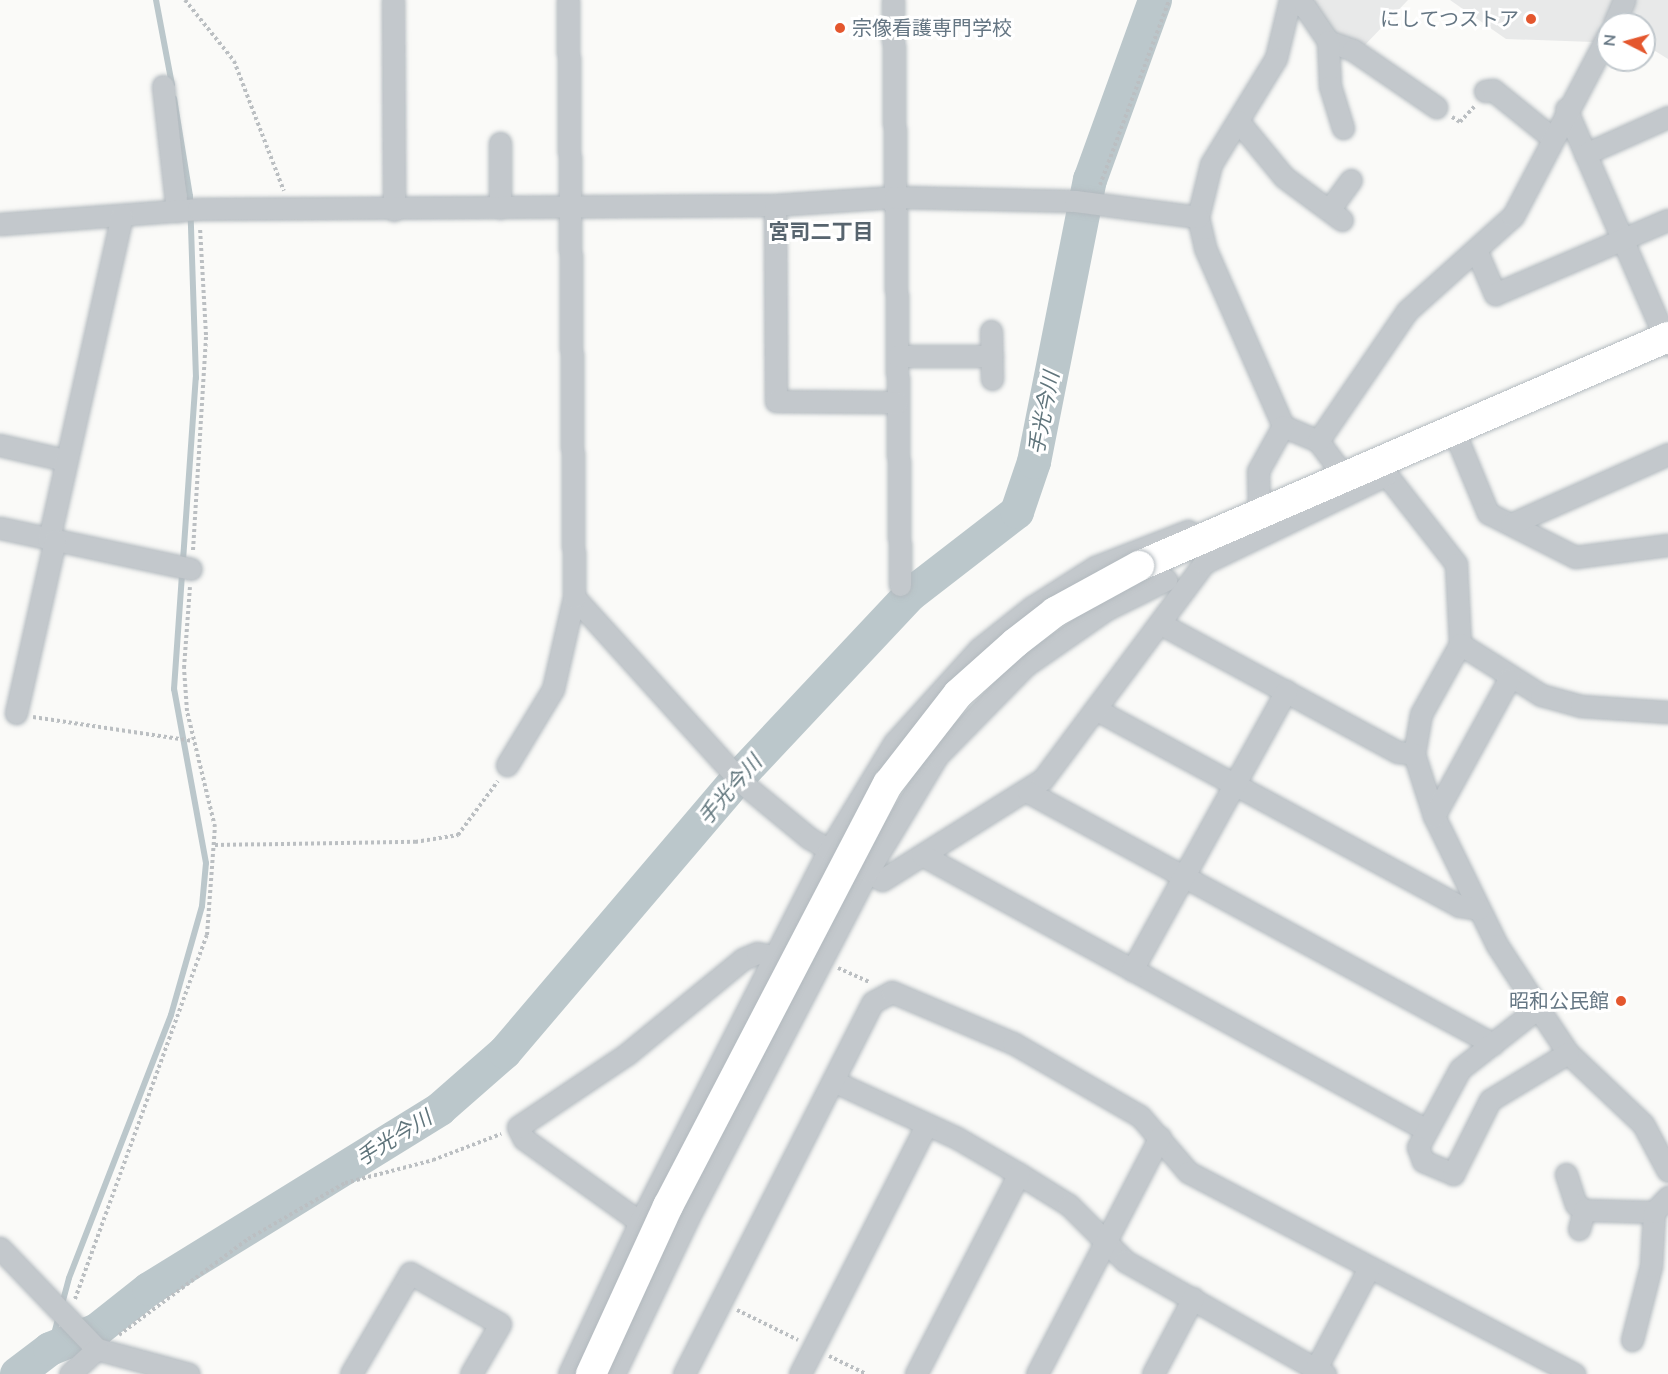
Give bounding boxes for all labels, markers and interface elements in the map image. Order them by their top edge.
place label: にしてつストア [1379,7,1519,31]
marker: にしてつストア [1524,12,1538,26]
north arrow [1596,12,1656,72]
place label: 宗像看護専門学校 [852,16,1012,40]
marker: 宗像看護専門学校 [833,21,847,35]
text: N [1599,33,1622,47]
district label: 宮司二丁目 [769,219,873,245]
water label: 手光今川 [1024,369,1064,457]
water label: 手光今川 [693,750,767,830]
place label: 昭和公民館 [1509,989,1609,1013]
marker: 昭和公民館 [1614,994,1628,1008]
water label: 手光今川 [352,1105,436,1171]

